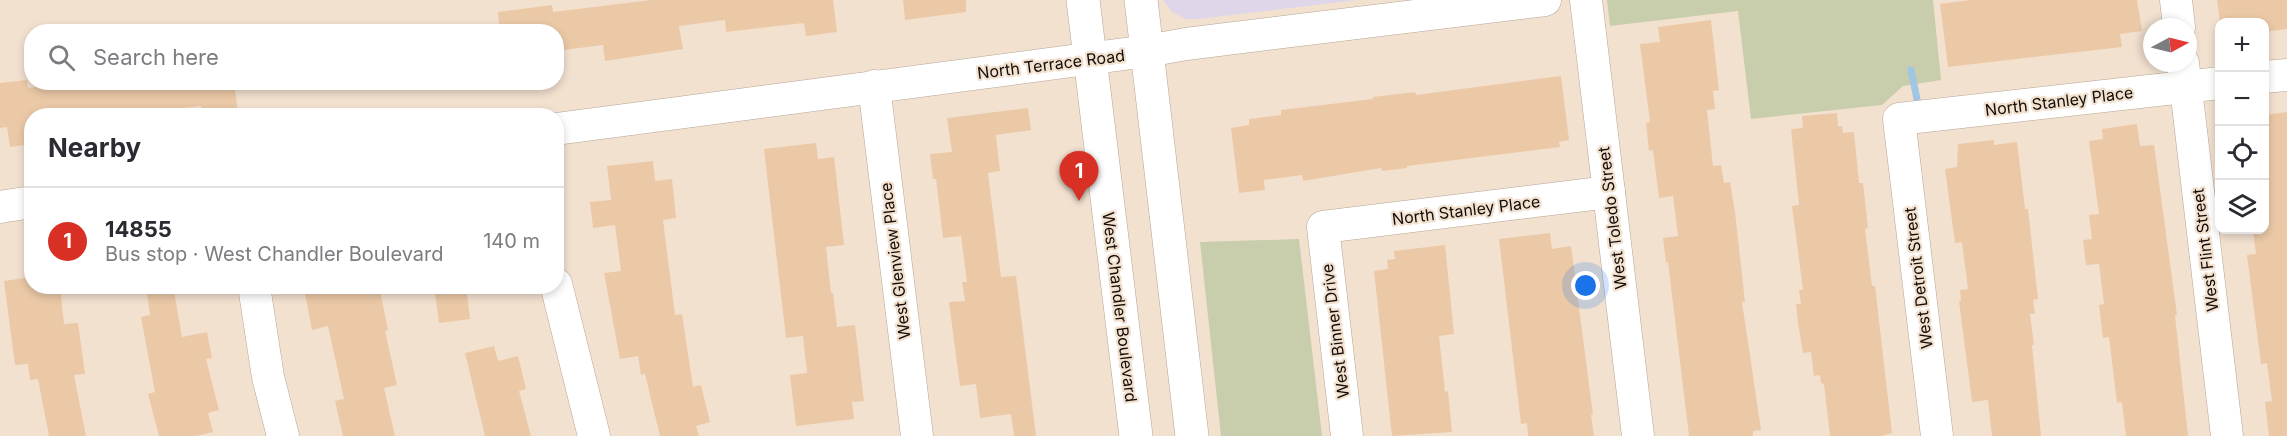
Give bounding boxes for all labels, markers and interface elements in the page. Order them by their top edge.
north arrow [2143,18,2197,72]
map controls [2215,18,2269,234]
button: + [2215,18,2269,72]
search box [24,24,564,90]
icon: search [45,41,78,74]
text: Search here [93,44,219,70]
street label: North Terrace Road [976,45,1126,83]
button: − [2215,72,2269,126]
street label: North Stanley Place [1984,82,2134,120]
button: locate [2215,126,2269,180]
text: Nearby [48,132,141,163]
street label: West Toledo Street [1593,146,1631,290]
pin: 1 [1060,152,1098,201]
button: layers [2215,180,2269,234]
street label: West Glenview Place [875,181,915,341]
street label: West Flint Street [2188,187,2222,313]
street label: North Stanley Place [1391,191,1541,229]
street label: West Detroit Street [1899,206,1937,350]
street label: West Chandler Boulevard [1098,211,1142,403]
text: 14855 [105,216,172,242]
text: 1 [63,229,72,253]
text: 140 m [483,229,540,253]
text: Bus stop · West Chandler Boulevard [105,242,444,266]
street label: West Binner Drive [1317,263,1353,399]
your location [1571,271,1600,300]

